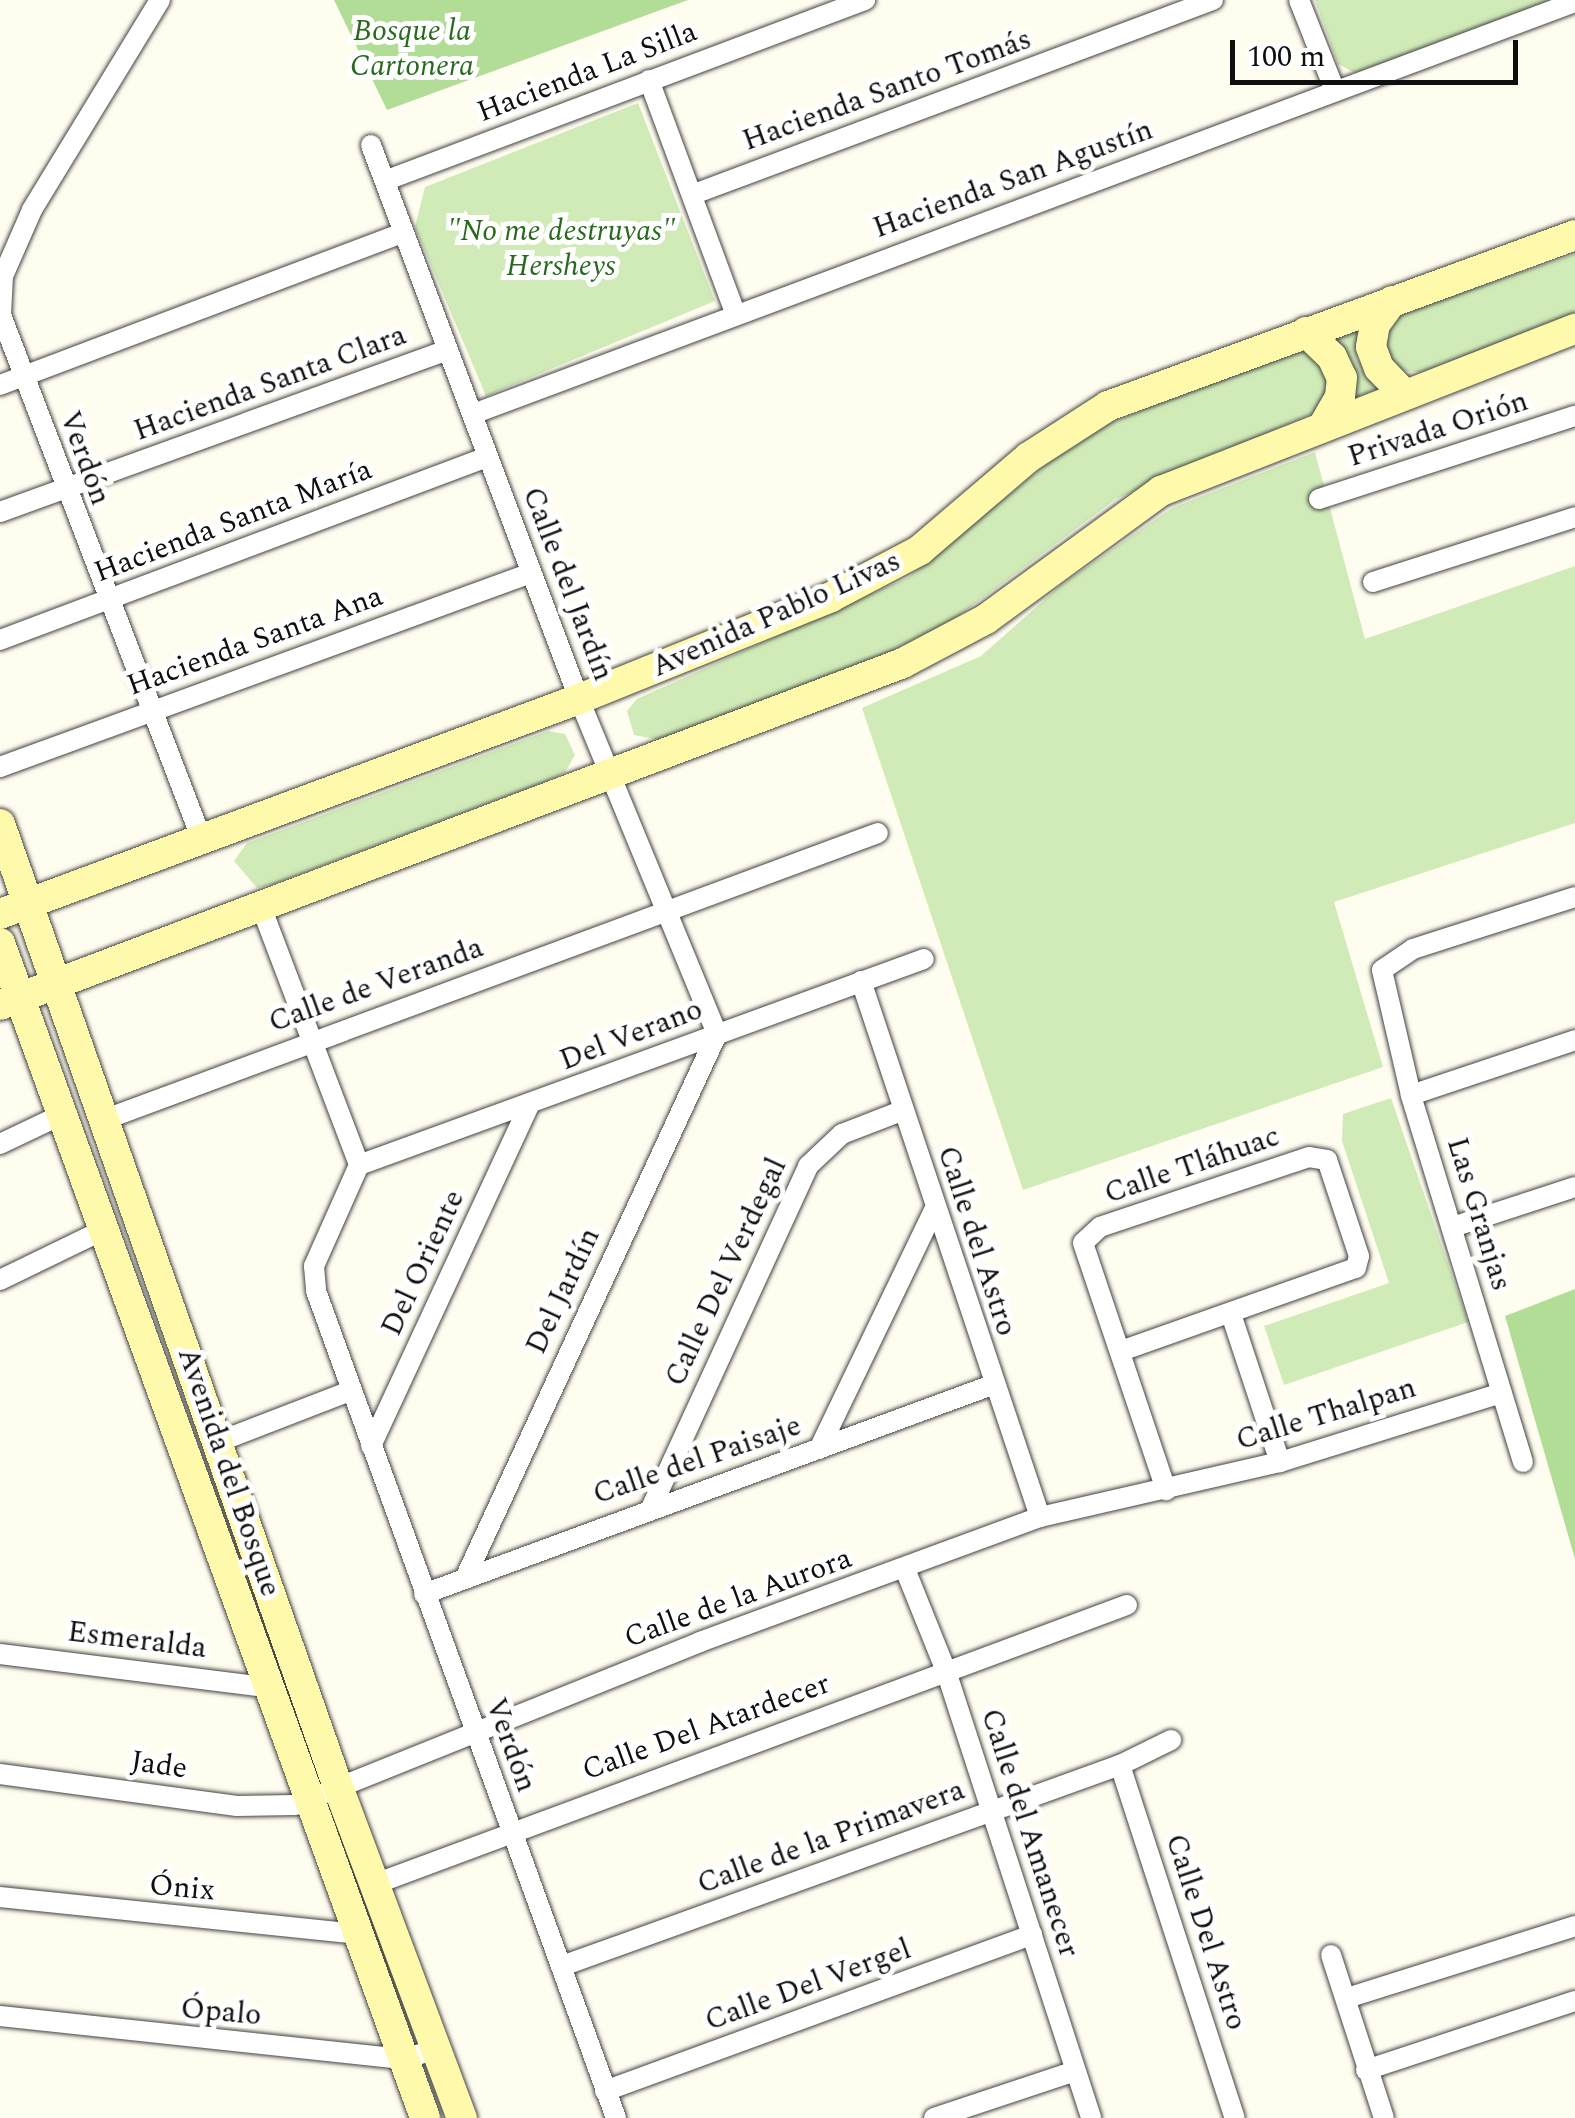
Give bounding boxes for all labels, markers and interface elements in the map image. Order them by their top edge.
park label: Bosque la Cartonera [350,13,474,84]
street label: Hacienda La Silla [472,14,702,130]
scale bar [1235,20,1522,82]
street label: Hacienda Santo Tomás [738,21,1036,159]
text: 100 m [1247,34,1325,80]
street label: Hacienda San Agustín [868,112,1158,246]
park label: "No me destruyas" Hersheys [447,213,675,284]
street label: Hacienda Santa Clara [129,317,411,449]
street label: Privada Orión [1343,383,1533,475]
street label: Verdón [51,406,119,510]
street label: Hacienda Santa María [89,451,377,591]
street label: Calle del Jardín [515,482,621,686]
street label: Avenida Pablo Livas [646,543,906,685]
street label: Hacienda Santa Ana [122,578,388,704]
street label: Calle de Veranda [264,929,488,1041]
street label: Del Verano [555,991,707,1079]
street label: Calle Tláhuac [1100,1118,1284,1212]
street label: Las Granjas [1439,1133,1519,1295]
street label: Calle del Astro [929,1142,1025,1340]
street label: Calle Del Verdegal [657,1152,795,1392]
street label: Del Oriente [374,1184,472,1342]
street label: Del Jardín [518,1222,608,1360]
street label: Avenida del Bosque [170,1343,288,1601]
street label: Calle Thalpan [1232,1370,1420,1458]
street label: Calle del Paisaje [588,1408,806,1512]
street label: Calle de la Aurora [619,1540,857,1656]
street label: Esmeralda [65,1614,209,1666]
street label: Calle Del Atardecer [577,1665,835,1789]
street label: Verdón [477,1693,545,1797]
street label: Calle del Amanecer [973,1704,1087,1962]
street label: Jade [128,1743,190,1787]
street label: Calle de la Primavera [692,1772,970,1902]
street label: Calle Del Astro [1157,1829,1255,2035]
street label: Ónix [148,1867,216,1909]
street label: Calle Del Vergel [700,1931,916,2039]
street label: Ópalo [179,1991,263,2033]

